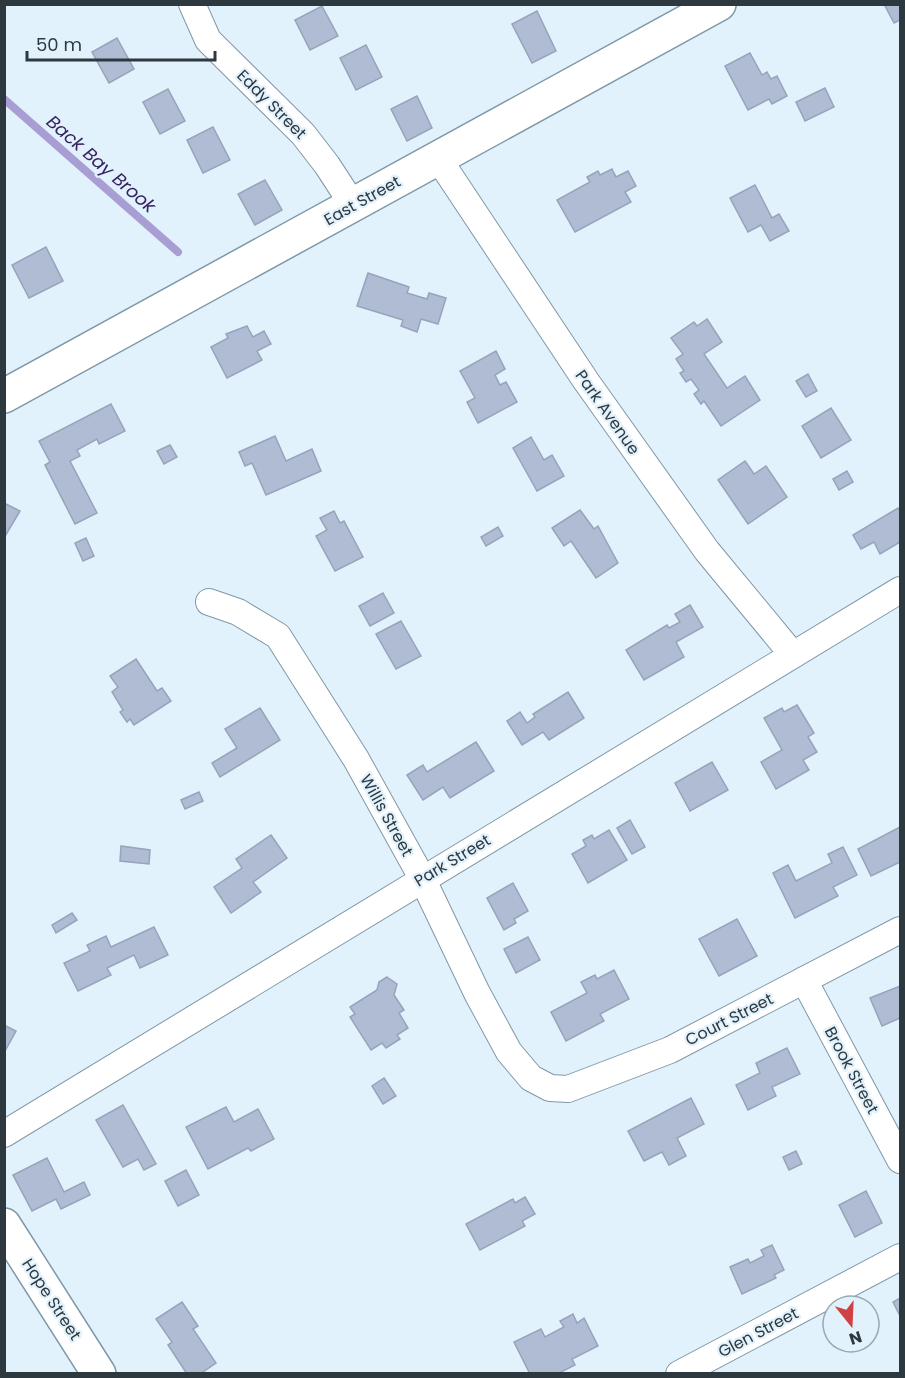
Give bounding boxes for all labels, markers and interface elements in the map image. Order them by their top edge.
scale bar [27,24,214,62]
text: 50 m [36,32,82,57]
street label: Eddy Street [232,64,312,144]
water label: Back Bay Brook [41,109,162,219]
street label: East Street [320,170,405,231]
street label: Park Avenue [570,365,645,459]
street label: Willis Street [354,770,419,861]
street label: Park Street [410,828,495,892]
street label: Court Street [681,987,777,1051]
street label: Brook Street [819,1023,884,1118]
street label: Hope Street [17,1254,87,1345]
north arrow [821,1294,881,1354]
street label: Glen Street [714,1302,802,1363]
text: N [846,1325,865,1351]

